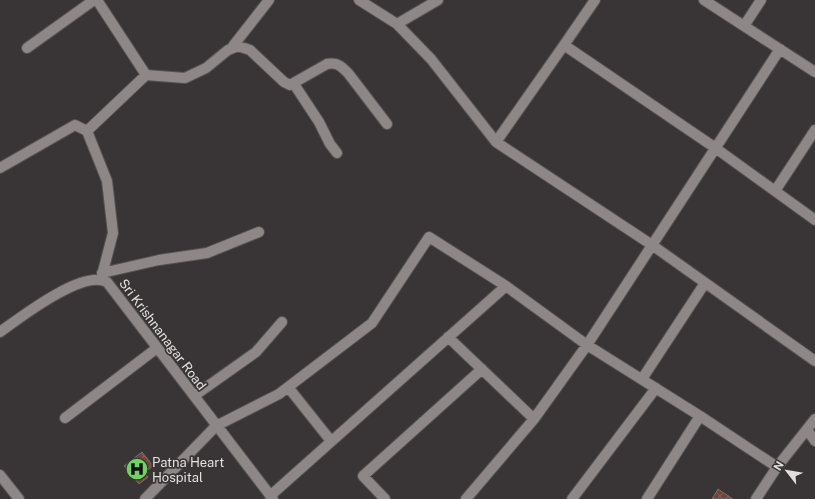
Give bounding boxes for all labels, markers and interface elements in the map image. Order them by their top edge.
street label: Sri Krishnanagar Road [116,276,209,393]
north arrow [767,451,807,491]
place label: Patna Heart Hospital [152,455,224,485]
hospital icon: Patna Heart Hospital [124,456,150,482]
text: N [771,459,786,473]

